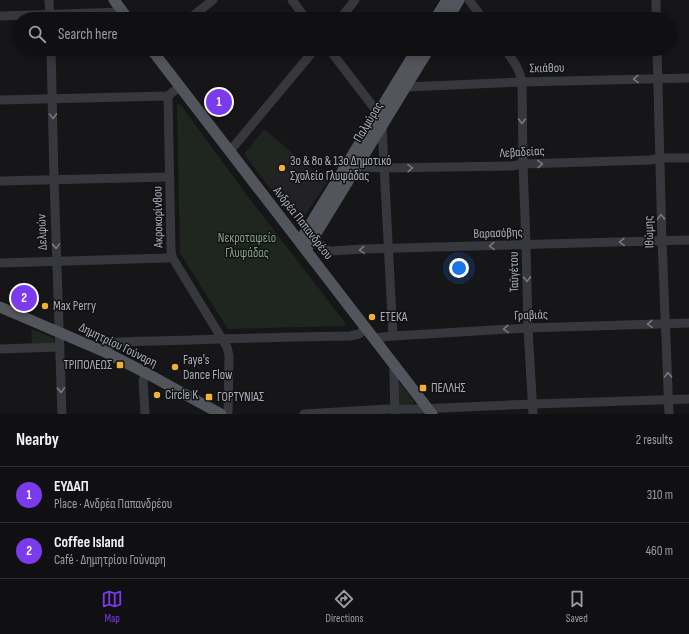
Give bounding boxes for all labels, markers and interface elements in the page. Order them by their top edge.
search box [12,12,677,56]
icon: search [26,23,48,45]
text: Search here [58,25,118,44]
street label: Σκιάθου [529,60,565,76]
one-way arrow [633,75,639,83]
pin: 1 [206,87,232,117]
street label: Παλμύρας [350,99,386,145]
one-way arrow [49,113,57,119]
one-way arrow [518,118,526,124]
street label: Λεβαδείας [498,143,545,161]
place label: 3ο & 8ο & 13ο Δημοτικό Σχολείο Γλυφάδας [290,153,391,184]
one-way arrow [537,159,543,168]
marker: 3ο & 8ο & 13ο Δημοτικό Σχολείο Γλυφάδας [277,163,287,173]
one-way arrow [407,164,413,172]
street label: Ανδρέα Παπανδρέου [269,182,337,263]
street label: Ακροκορίνθου [149,186,167,249]
street label: Δελφών [33,214,51,250]
one-way arrow [657,214,665,220]
street label: Ιθώμης [640,216,658,248]
street label: Βαρασόβης [473,224,523,242]
park label: Νεκροταφείο Γλυφάδας [218,230,276,261]
one-way arrow [619,238,625,246]
one-way arrow [489,242,495,250]
one-way arrow [52,243,60,249]
one-way arrow [359,245,365,254]
street label: Ταϋγέτου [506,251,522,293]
your location [449,258,469,278]
one-way arrow [523,276,531,282]
pin: 2 [11,283,37,313]
place label: Max Perry [53,298,96,314]
marker: Max Perry [40,301,50,311]
street label: Γραβιάς [514,306,548,324]
place label: ΕΤΕΚΑ [380,309,408,325]
marker: ΕΤΕΚΑ [367,312,377,322]
street label: Δημητρίου Γούναρη [76,319,160,371]
one-way arrow [647,320,653,328]
one-way arrow [503,325,509,333]
place label: Faye's Dance Flow [183,352,233,383]
place label: ΤΡΙΠΟΛΕΩΣ [63,357,112,373]
marker: ΤΡΙΠΟΛΕΩΣ [115,360,125,370]
marker: Faye's Dance Flow [170,362,180,372]
one-way arrow [664,372,672,378]
place label: ΠΕΛΛΗΣ [431,380,466,396]
marker: ΠΕΛΛΗΣ [418,383,428,393]
one-way arrow [57,387,65,393]
place label: Circle K [165,387,198,403]
place label: ΓΟΡΤΥΝΙΑΣ [217,389,264,405]
marker: Circle K [152,390,162,400]
marker: ΓΟΡΤΥΝΙΑΣ [204,392,214,402]
text: Nearby [16,430,59,450]
text: 2 results [636,432,673,448]
text: ΕΥΔΑΠ [54,477,89,496]
text: 1 [26,487,32,503]
text: 310 m [647,487,673,503]
text: Place · Ανδρέα Παπανδρέου [54,496,172,512]
text: Coffee Island [54,533,124,552]
text: 2 [26,543,32,559]
text: 460 m [646,543,673,559]
text: Café · Δημητρίου Γούναρη [54,552,166,568]
tab: Map [101,588,123,625]
tab: Directions [326,588,363,625]
tab: Saved [566,588,588,625]

